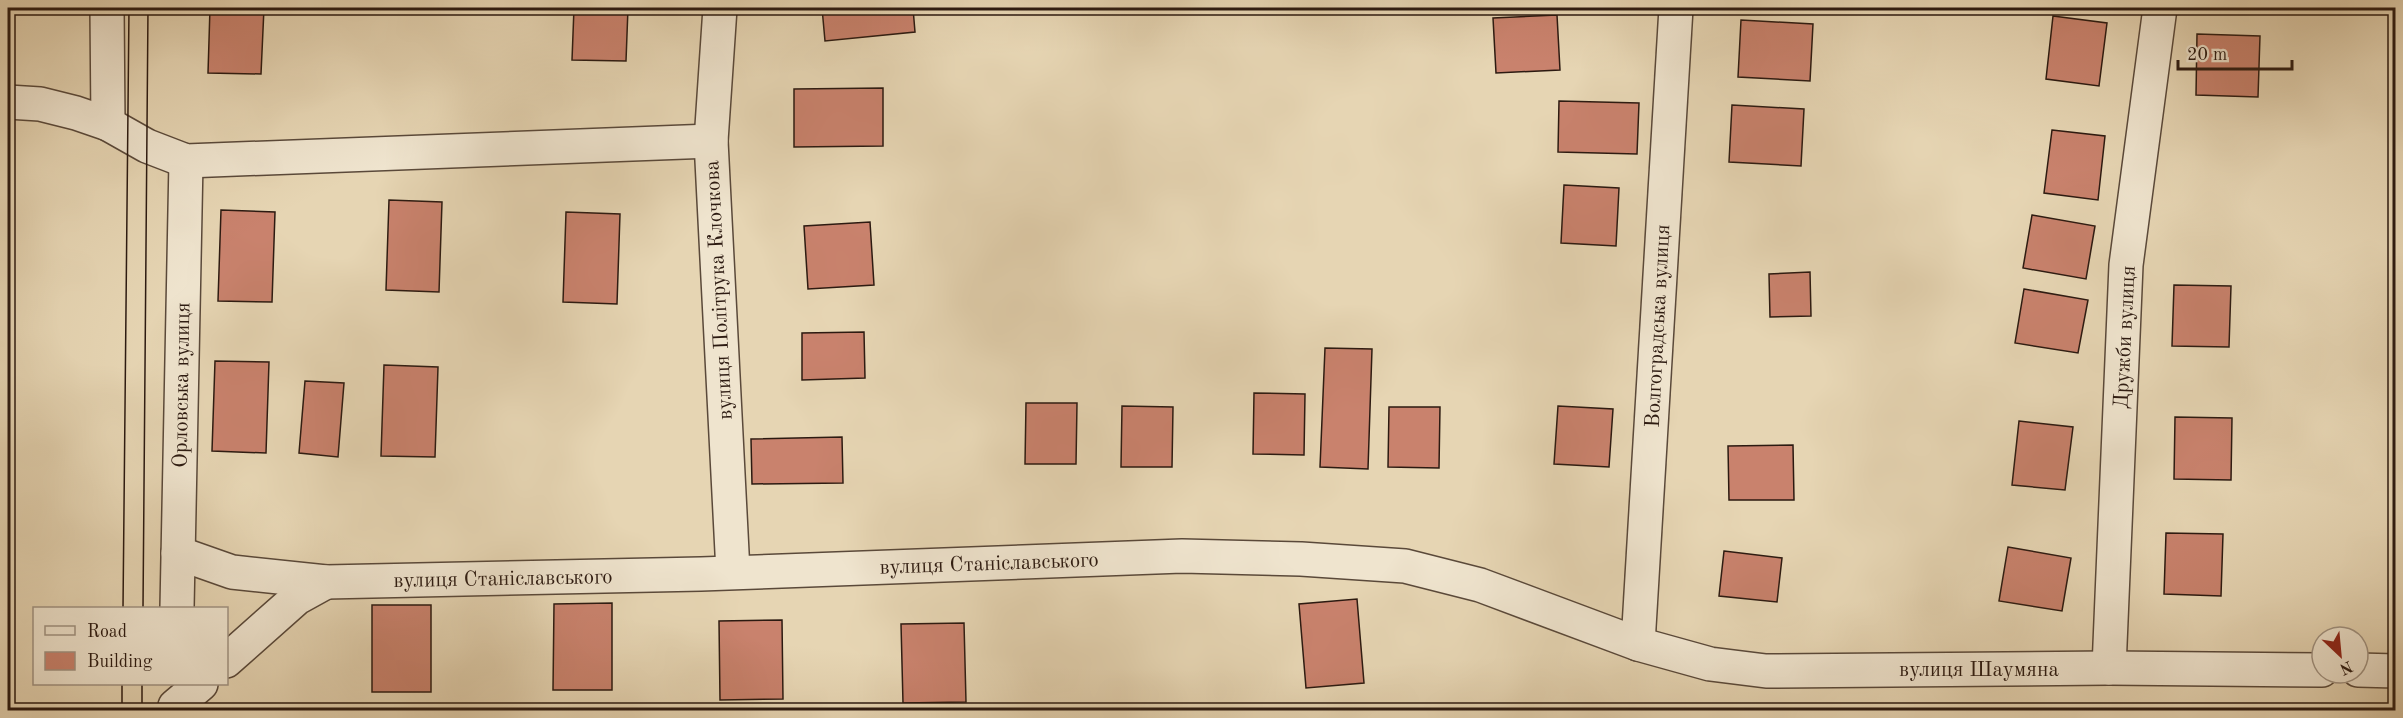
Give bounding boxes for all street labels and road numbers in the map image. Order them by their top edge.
street label: вулиця Політрука Клочкова [702,160,737,420]
street label: Волгоградська вулиця [1643,224,1674,428]
street label: Дружби вулиця [2111,265,2140,409]
street label: Орловська вулиця [171,302,194,468]
street label: вулиця Станіславського [879,550,1099,579]
street label: вулиця Станіславського [393,567,613,592]
street label: вулиця Шаумяна [1899,660,2059,681]

